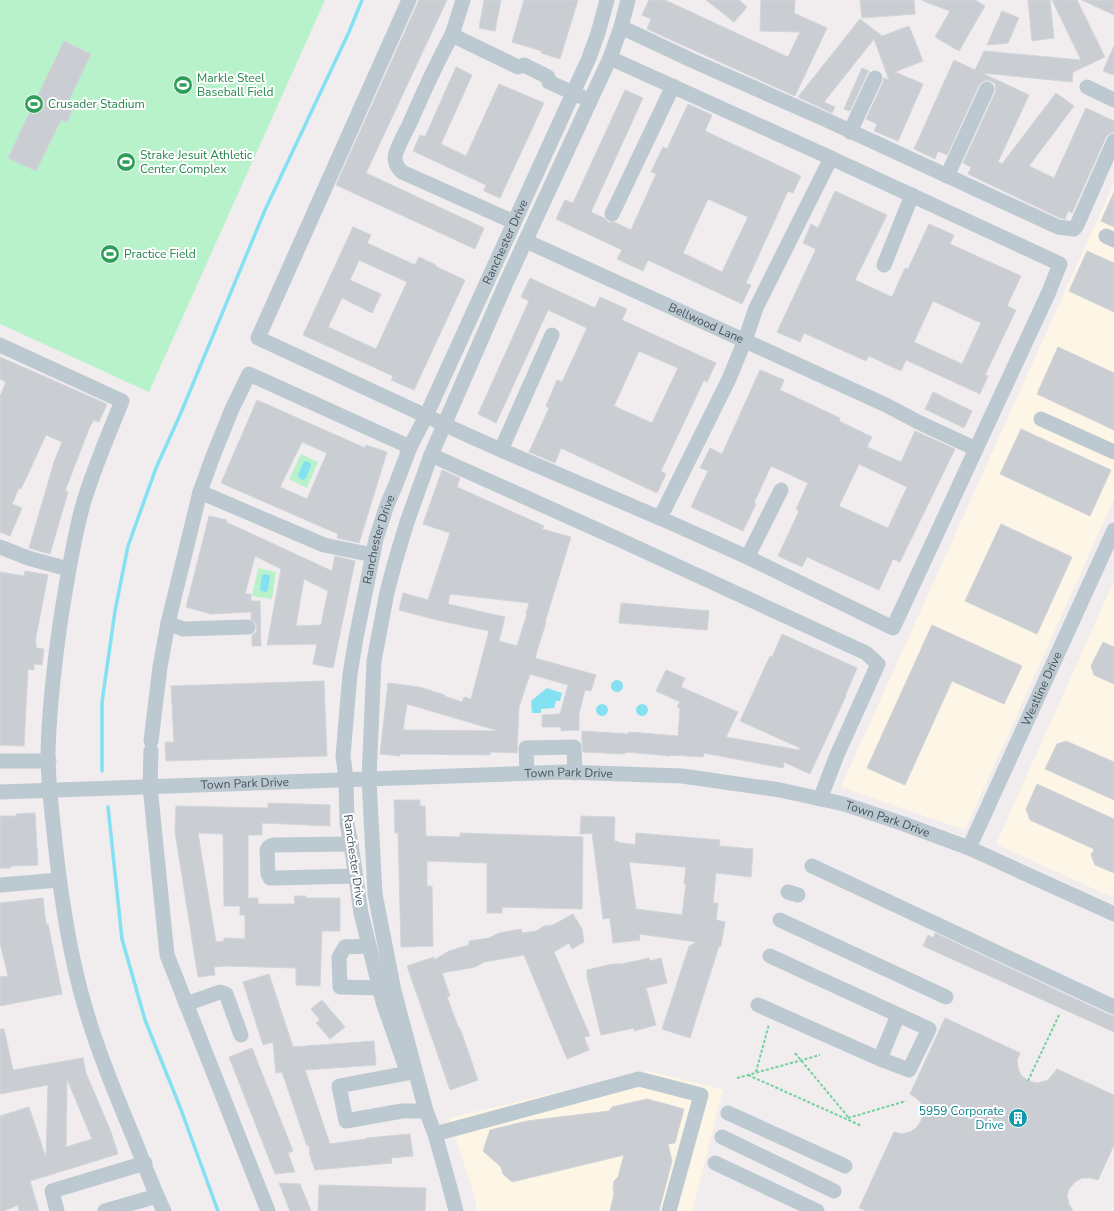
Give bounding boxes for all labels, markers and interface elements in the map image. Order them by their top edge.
place label: Markle Steel Baseball Field [197,70,273,100]
sports icon: Markle Steel Baseball Field [172,74,194,96]
sports icon: Crusader Stadium [23,93,45,115]
place label: Crusader Stadium [48,96,145,112]
place label: Strake Jesuit Athletic Center Complex [140,147,253,177]
sports icon: Strake Jesuit Athletic Center Complex [115,151,137,173]
street label: Ranchester Drive [479,197,532,287]
sports icon: Practice Field [99,243,121,265]
place label: Practice Field [124,246,196,262]
street label: Bellwood Lane [666,299,746,347]
street label: Ranchester Drive [359,492,399,585]
street label: Westline Drive [1018,649,1065,728]
street label: Town Park Drive [524,764,613,782]
street label: Town Park Drive [200,774,289,793]
street label: Town Park Drive [843,797,932,841]
street label: Ranchester Drive [340,813,368,907]
place label: 5959 Corporate Drive [919,1103,1004,1133]
building icon: 5959 Corporate Drive [1007,1107,1029,1129]

